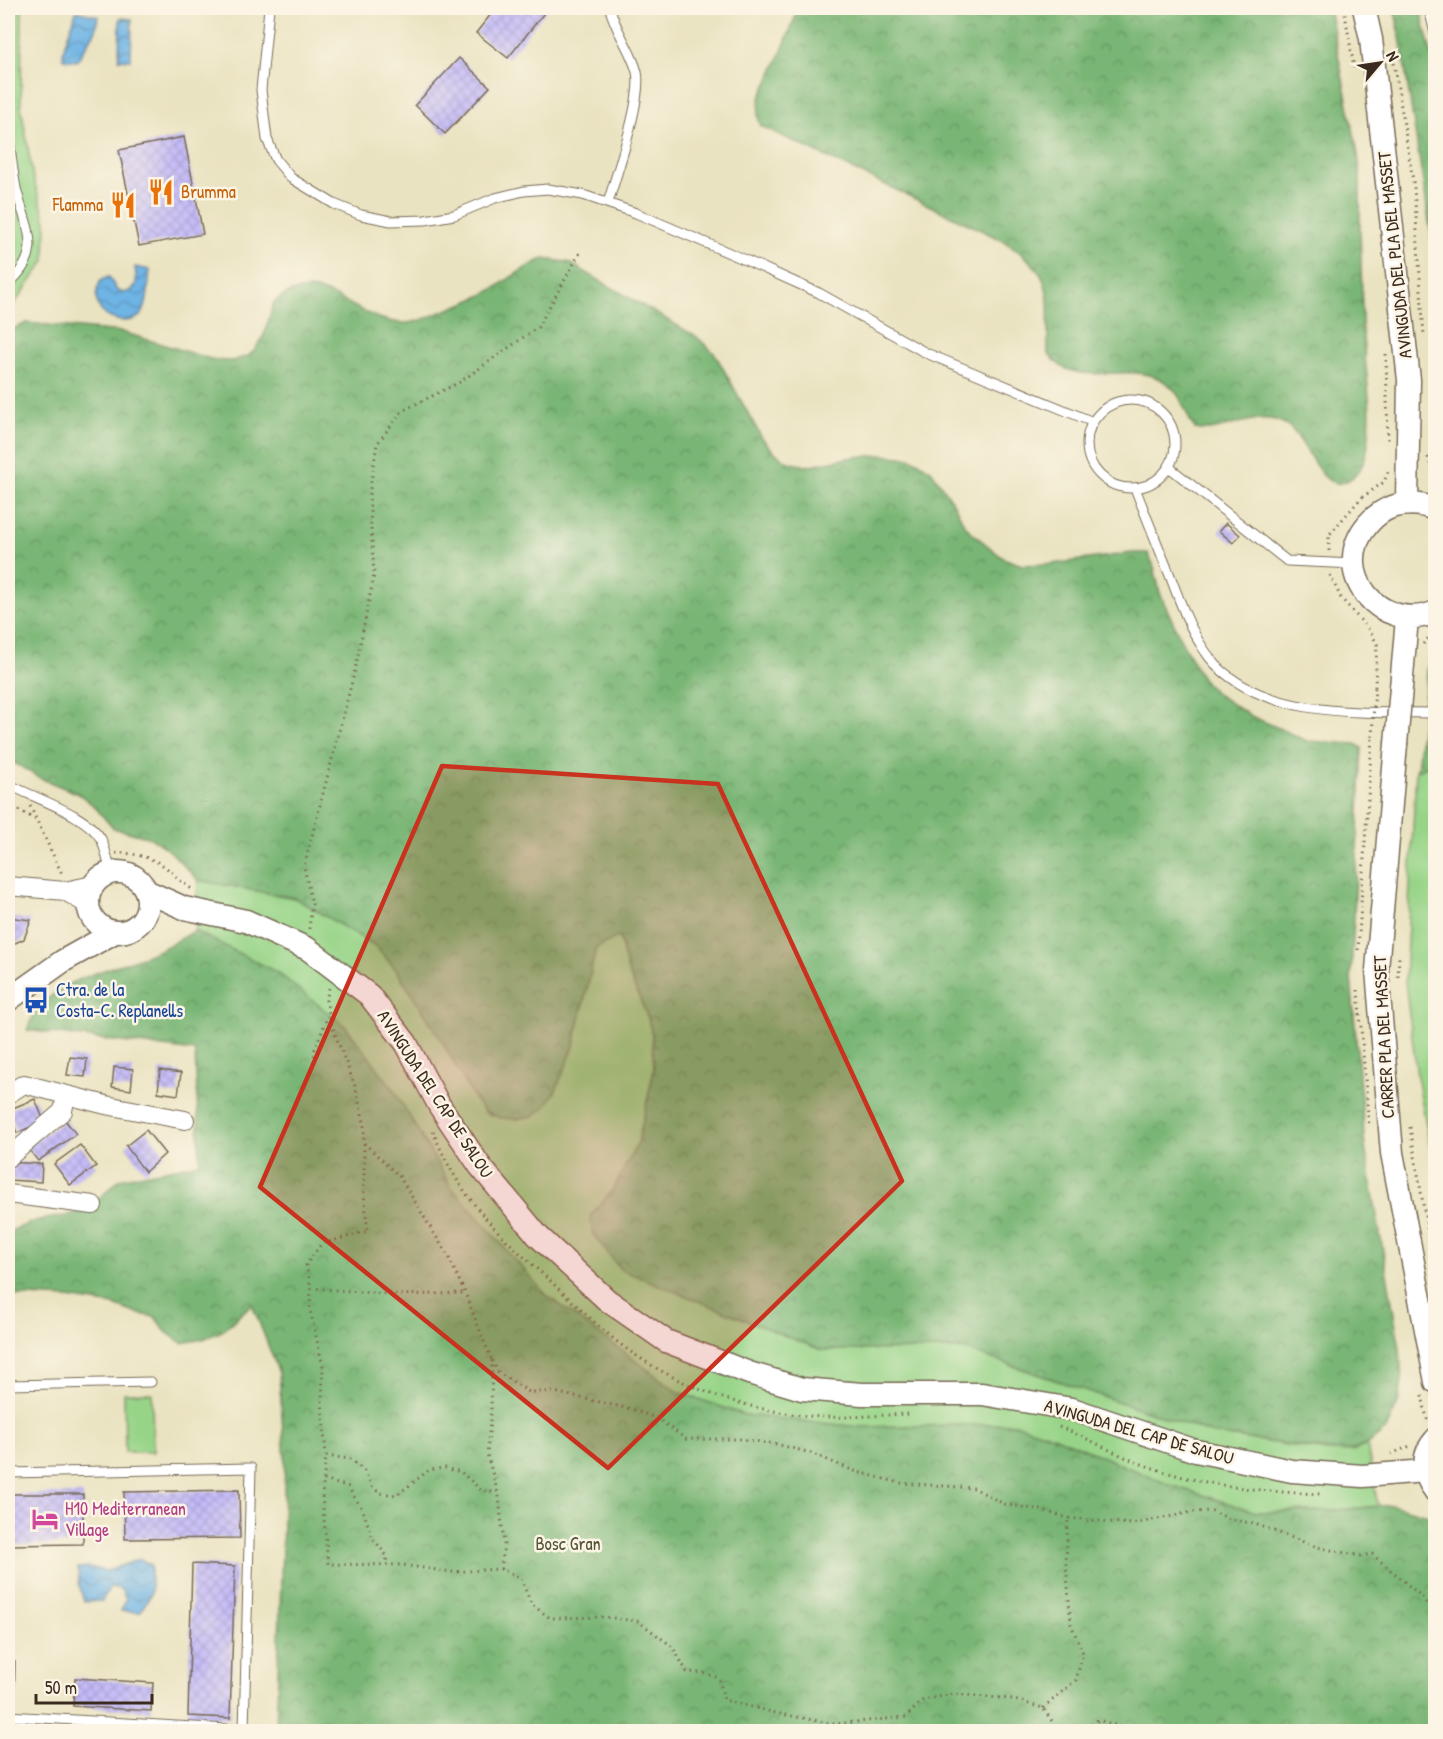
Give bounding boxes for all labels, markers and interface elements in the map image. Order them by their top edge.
north arrow [1350,33,1410,93]
text: N [1381,47,1405,65]
street label: AVINGUDA DEL PLA DEL MASSET [1371,150,1418,360]
restaurant icon: Brumma [146,177,176,207]
place label: Brumma [181,179,236,204]
restaurant icon: Flamma [108,190,138,220]
place label: Flamma [52,192,103,217]
street label: CARRER PLA DEL MASSET [1367,954,1400,1119]
place label: Ctra. de la Costa-C. Replanells [56,977,183,1023]
bus stop icon: Ctra. de la Costa-C. Replanells [21,985,51,1015]
street label: AVINGUDA DEL CAP DE SALOU [372,1005,499,1183]
street label: AVINGUDA DEL CAP DE SALOU [1042,1393,1237,1471]
place label: H10 Mediterranean Village [65,1496,186,1542]
hotel icon: H10 Mediterranean Village [30,1504,60,1534]
park label: Bosc Gran [535,1531,601,1556]
scale bar [36,1667,152,1705]
text: 50 m [45,1675,77,1700]

